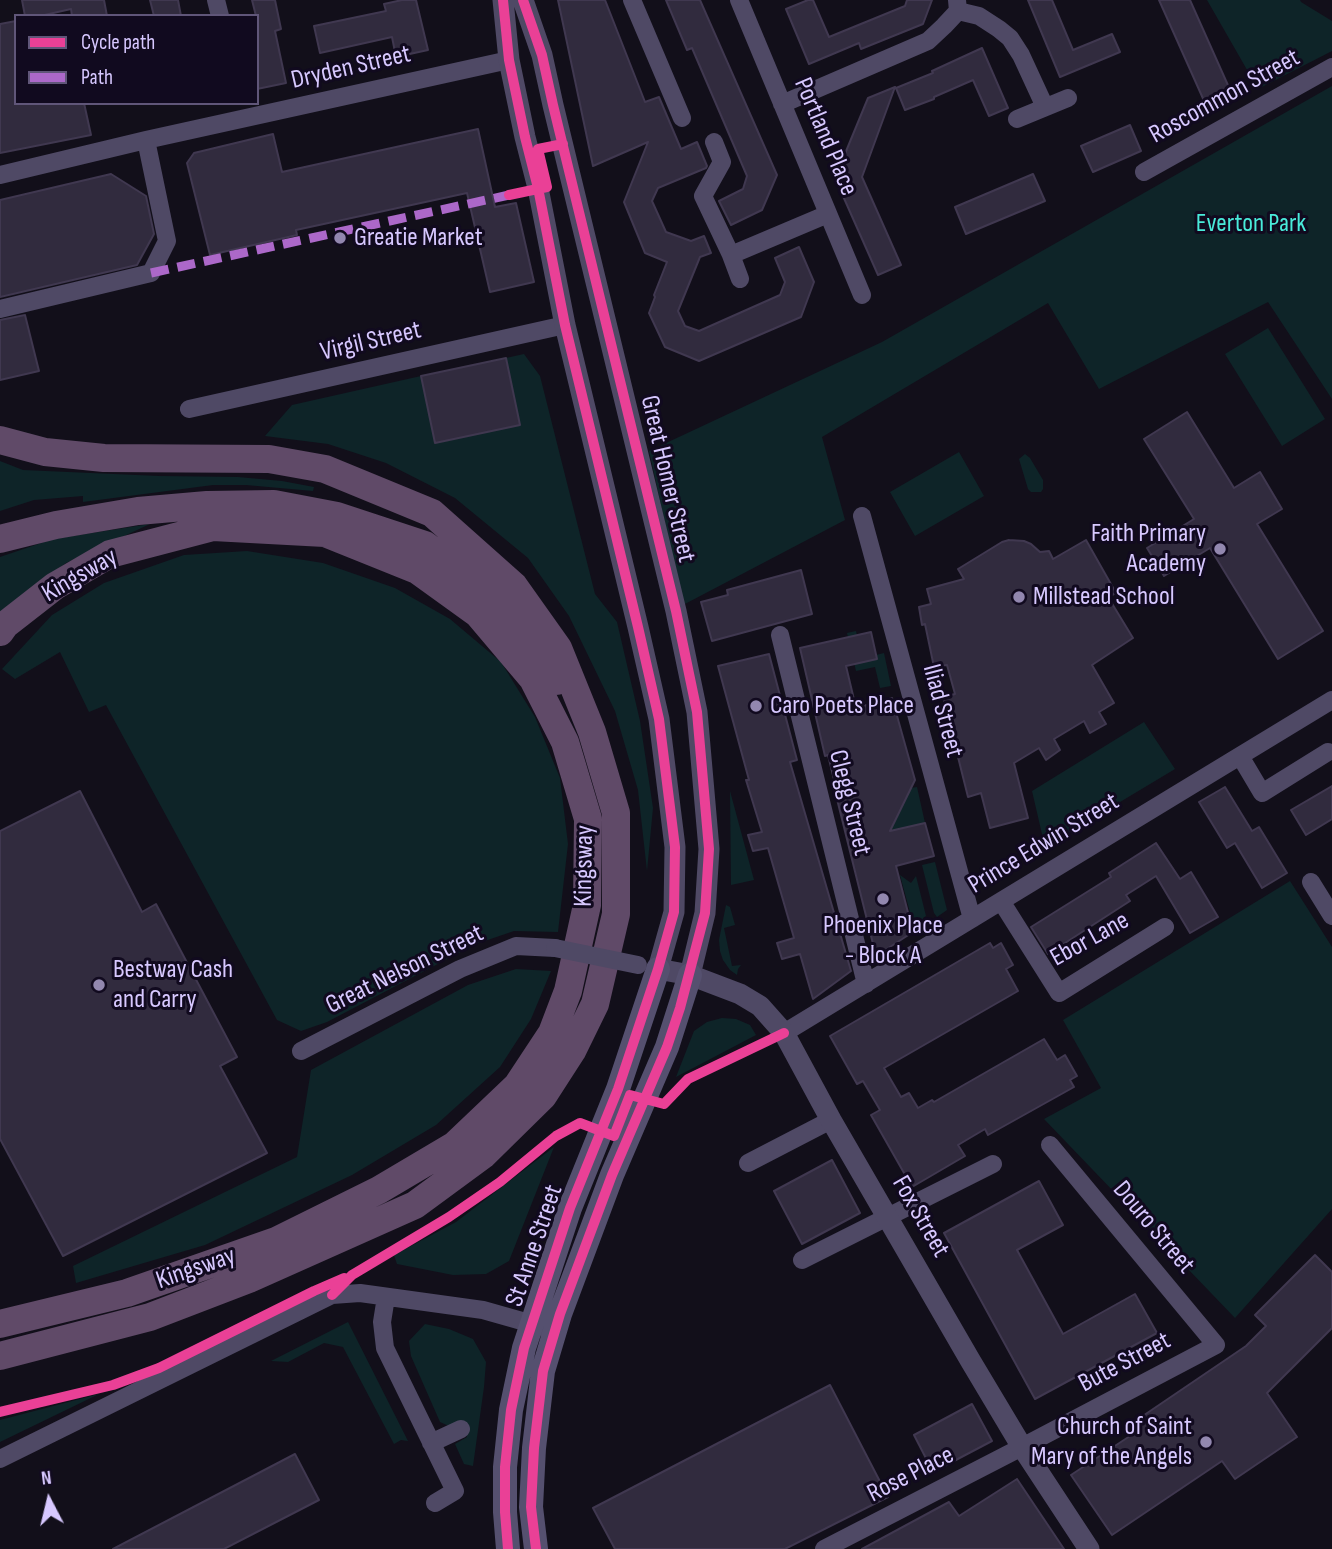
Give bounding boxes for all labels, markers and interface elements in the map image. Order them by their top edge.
legend [14,14,259,105]
text: Cycle path [81,30,155,55]
street label: Dryden Street [288,39,414,97]
street label: Roscommon Street [1144,43,1306,151]
text: Path [81,65,113,90]
street label: Portland Place [786,73,864,201]
park label: Everton Park [1196,208,1306,240]
place label: Greatie Market [354,222,483,254]
marker: Greatie Market [332,230,348,246]
street label: Virgil Street [318,315,424,369]
street label: Great Homer Street [633,393,701,565]
place label: Faith Primary Academy [1091,518,1206,580]
marker: Faith Primary Academy [1212,541,1228,557]
street label: Kingsway [37,542,123,610]
place label: Millstead School [1033,581,1175,613]
marker: Millstead School [1011,589,1027,605]
street label: Iliad Street [915,661,969,761]
place label: Caro Poets Place [770,690,914,722]
marker: Caro Poets Place [748,698,764,714]
street label: Clegg Street [821,747,877,859]
street label: Prince Edwin Street [963,787,1125,901]
street label: Kingsway [569,825,601,907]
marker: Phoenix Place - Block A [875,891,891,907]
street label: Ebor Lane [1045,906,1135,974]
place label: Phoenix Place - Block A [823,910,943,972]
street label: Great Nelson Street [321,918,489,1022]
place label: Bestway Cash and Carry [113,954,233,1016]
marker: Bestway Cash and Carry [91,977,107,993]
street label: Fox Street [884,1171,956,1263]
street label: Douro Street [1105,1175,1201,1281]
street label: St Anne Street [500,1181,570,1311]
street label: Kingsway [152,1241,240,1297]
street label: Bute Street [1074,1326,1176,1400]
place label: Church of Saint Mary of the Angels [1031,1411,1192,1472]
marker: Church of Saint Mary of the Angels [1198,1434,1214,1450]
street label: Rose Place [862,1440,960,1510]
north arrow [14,1465,84,1535]
text: N [40,1467,53,1491]

